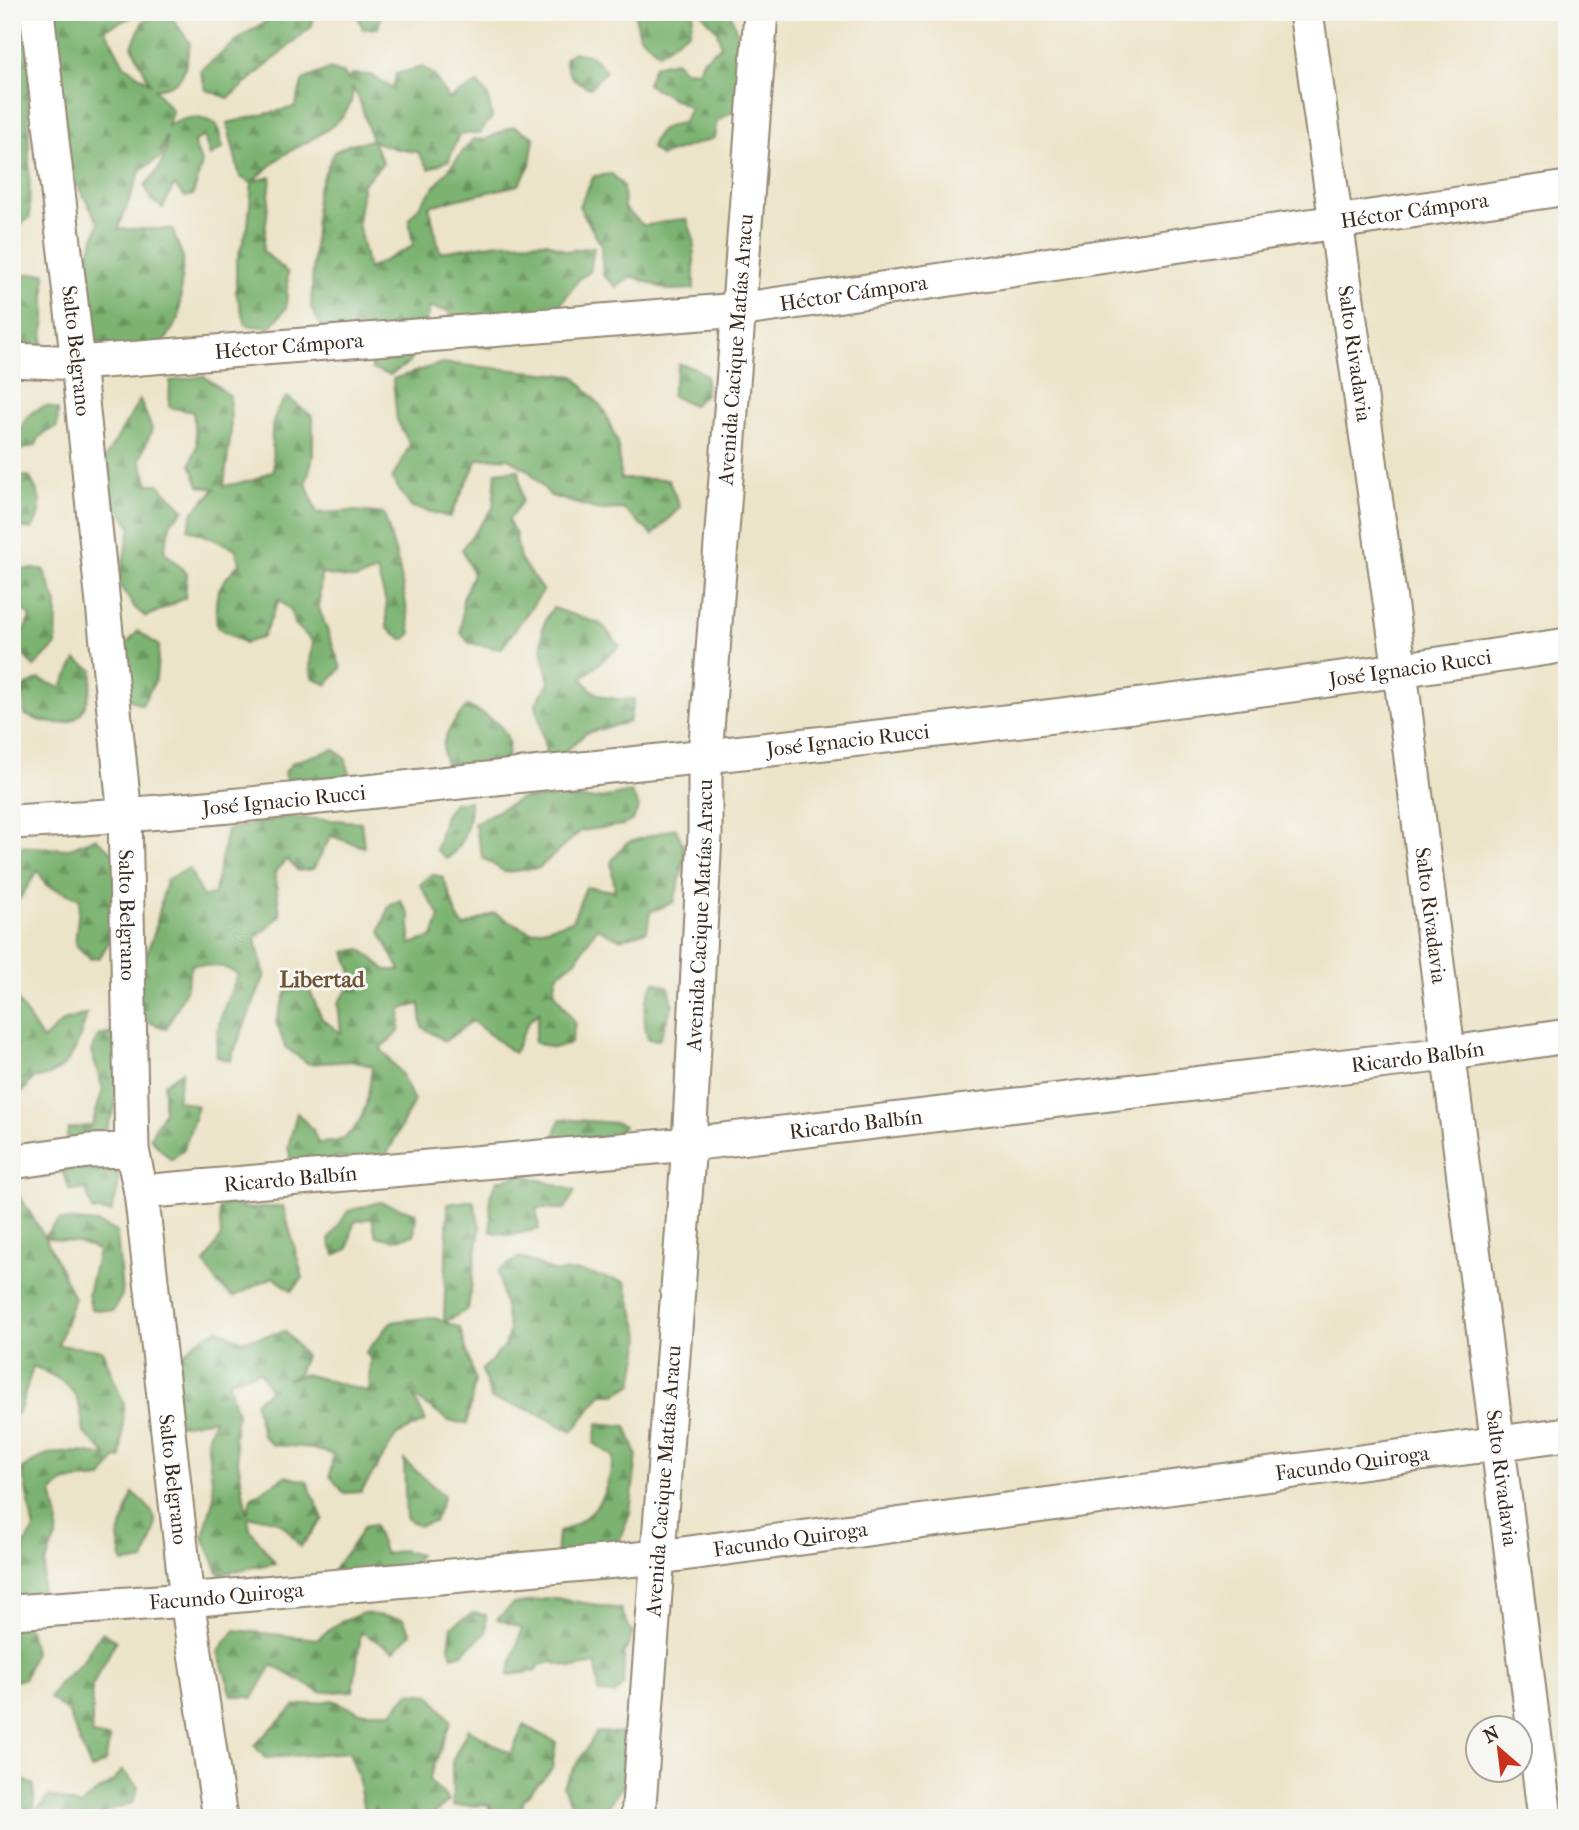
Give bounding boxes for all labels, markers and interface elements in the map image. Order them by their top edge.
street label: Héctor Cámpora [1339,188,1490,233]
street label: Avenida Cacique Matías Aracu [713,213,758,487]
street label: Héctor Cámpora [778,270,929,316]
street label: Salto Belgrano [57,284,95,417]
street label: Salto Rivadavia [1333,284,1376,423]
street label: Héctor Cámpora [214,328,365,364]
street label: José Ignacio Rucci [1325,645,1493,692]
street label: José Ignacio Rucci [763,719,931,762]
street label: Avenida Cacique Matías Aracu [682,779,717,1053]
street label: José Ignacio Rucci [199,780,367,821]
street label: Salto Rivadavia [1410,846,1451,985]
street label: Salto Belgrano [114,849,140,981]
district label: Libertad [279,966,366,993]
street label: Ricardo Balbín [1350,1036,1486,1077]
street label: Ricardo Balbín [788,1104,924,1144]
street label: Ricardo Balbín [223,1161,358,1197]
street label: Avenida Cacique Matías Aracu [641,1344,686,1619]
street label: Salto Rivadavia [1481,1408,1523,1548]
street label: Salto Belgrano [154,1413,193,1546]
street label: Facundo Quiroga [1274,1441,1431,1485]
street label: Facundo Quiroga [712,1517,869,1562]
street label: Facundo Quiroga [148,1577,305,1615]
north arrow [1464,1714,1534,1784]
text: N [1480,1722,1504,1748]

